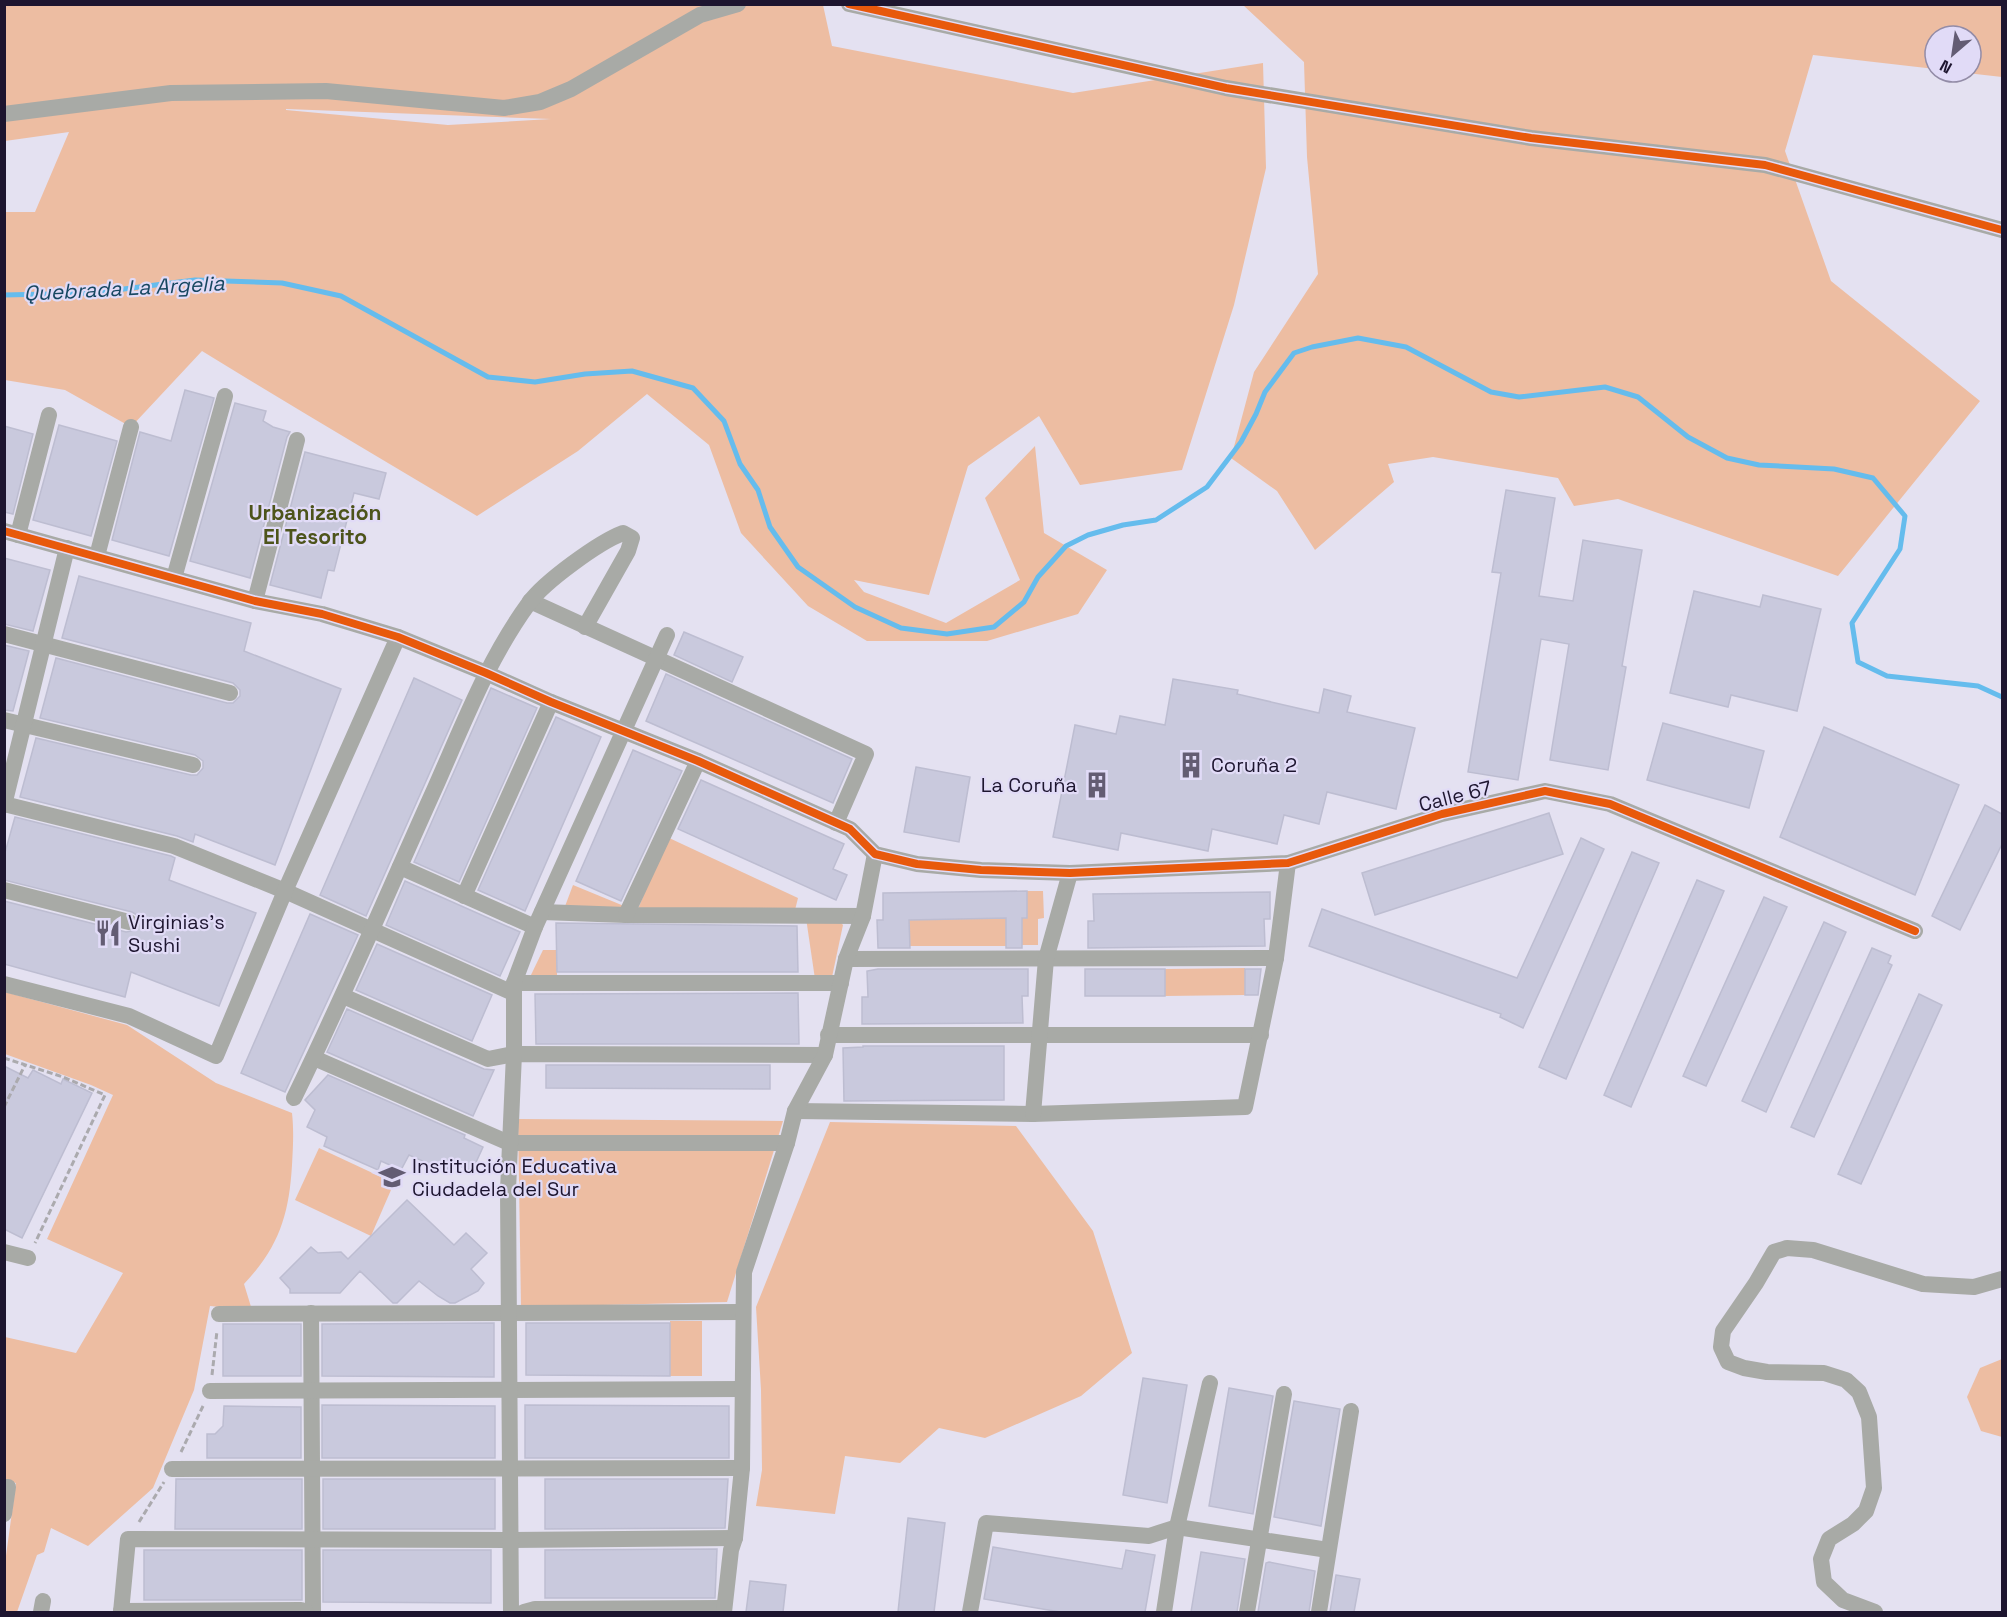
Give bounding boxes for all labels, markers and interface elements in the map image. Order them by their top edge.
north arrow [1923,24,1983,84]
text: N [1936,55,1956,78]
water label: Quebrada La Argelia [23,269,226,307]
district label: Urbanización El Tesorito [249,499,381,550]
building icon: Coruña 2 [1176,750,1206,780]
place label: Coruña 2 [1211,752,1297,778]
building icon: La Coruña [1082,770,1112,800]
place label: La Coruña [981,772,1077,798]
street label: Calle 67 [1416,774,1494,818]
place label: Virginias's Sushi [128,909,225,958]
restaurant icon: Virginias's Sushi [93,918,123,948]
place label: Institución Educativa Ciudadela del Sur [412,1153,617,1202]
school or university icon: Institución Educativa Ciudadela del Sur [377,1162,407,1192]

